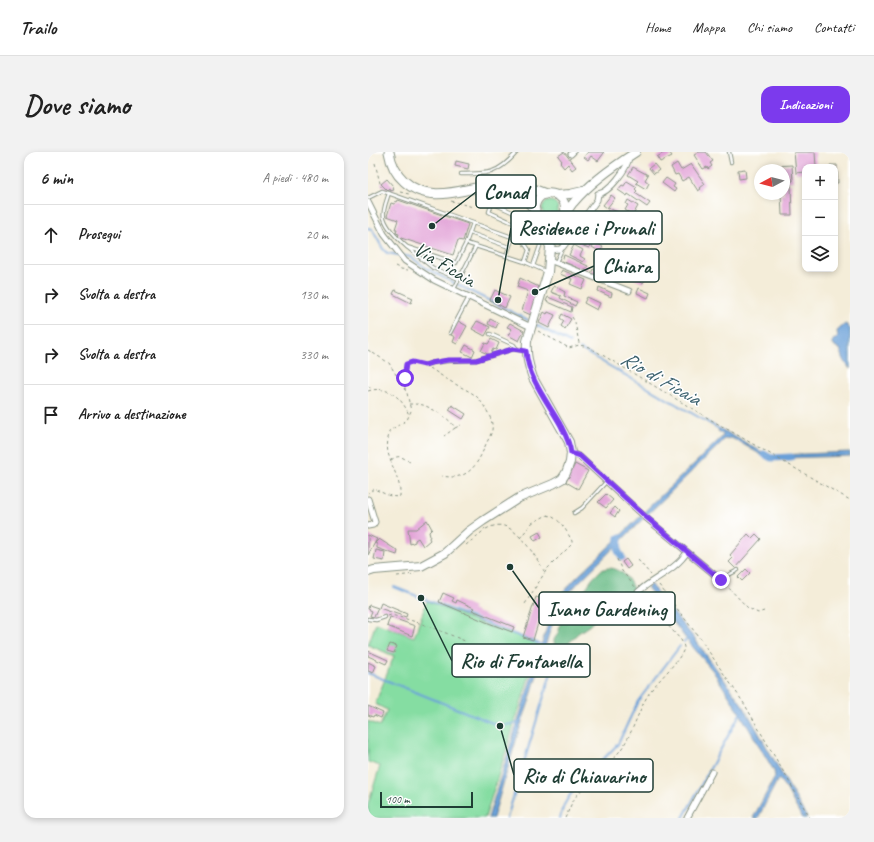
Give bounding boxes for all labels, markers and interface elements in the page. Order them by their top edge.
text: Trailo [20,16,56,40]
text: Home [645,19,671,36]
text: Mappa [693,19,725,36]
text: Chi siamo [747,19,792,36]
text: Contatti [814,19,854,36]
button: Indicazioni [761,86,850,123]
text: Dove siamo [24,87,130,122]
north arrow [754,164,790,200]
map controls [802,164,838,272]
button: + [802,164,838,200]
text: 6 min [40,168,73,189]
text: A piedi · 480 m [263,170,328,186]
callout: Conad [476,175,536,208]
text: Conad [484,179,532,205]
button: − [802,200,838,236]
callout: Residence i Prunali [511,211,662,244]
text: Residence i Prunali [518,215,657,241]
icon: ahead [40,224,62,246]
text: Prosegui [78,225,120,244]
text: 20 m [306,227,328,243]
street label: Via Ficaia [409,236,482,293]
button: layers [802,236,838,272]
callout: Chiara [594,249,659,282]
text: Chiara [602,253,654,279]
icon: right [40,284,62,306]
text: Svolta a destra [78,285,155,304]
text: 130 m [300,287,328,303]
icon: right [40,344,62,366]
text: Svolta a destra [78,345,155,364]
water label: Rio di Ficaia [617,345,707,412]
text: 330 m [300,347,328,363]
route start [396,369,414,387]
icon: arrive [40,404,62,426]
text: Arrivo a destinazione [78,405,186,424]
route end [712,571,730,589]
callout: Ivano Gardening [539,592,675,625]
text: Ivano Gardening [547,596,668,622]
callout: Rio di Fontanella [452,644,590,677]
text: Rio di Fontanella [460,648,583,674]
callout: Rio di Chiavarino [514,759,653,792]
text: Rio di Chiavarino [522,763,648,789]
scale bar [380,790,473,809]
text: 100 m [386,792,410,806]

